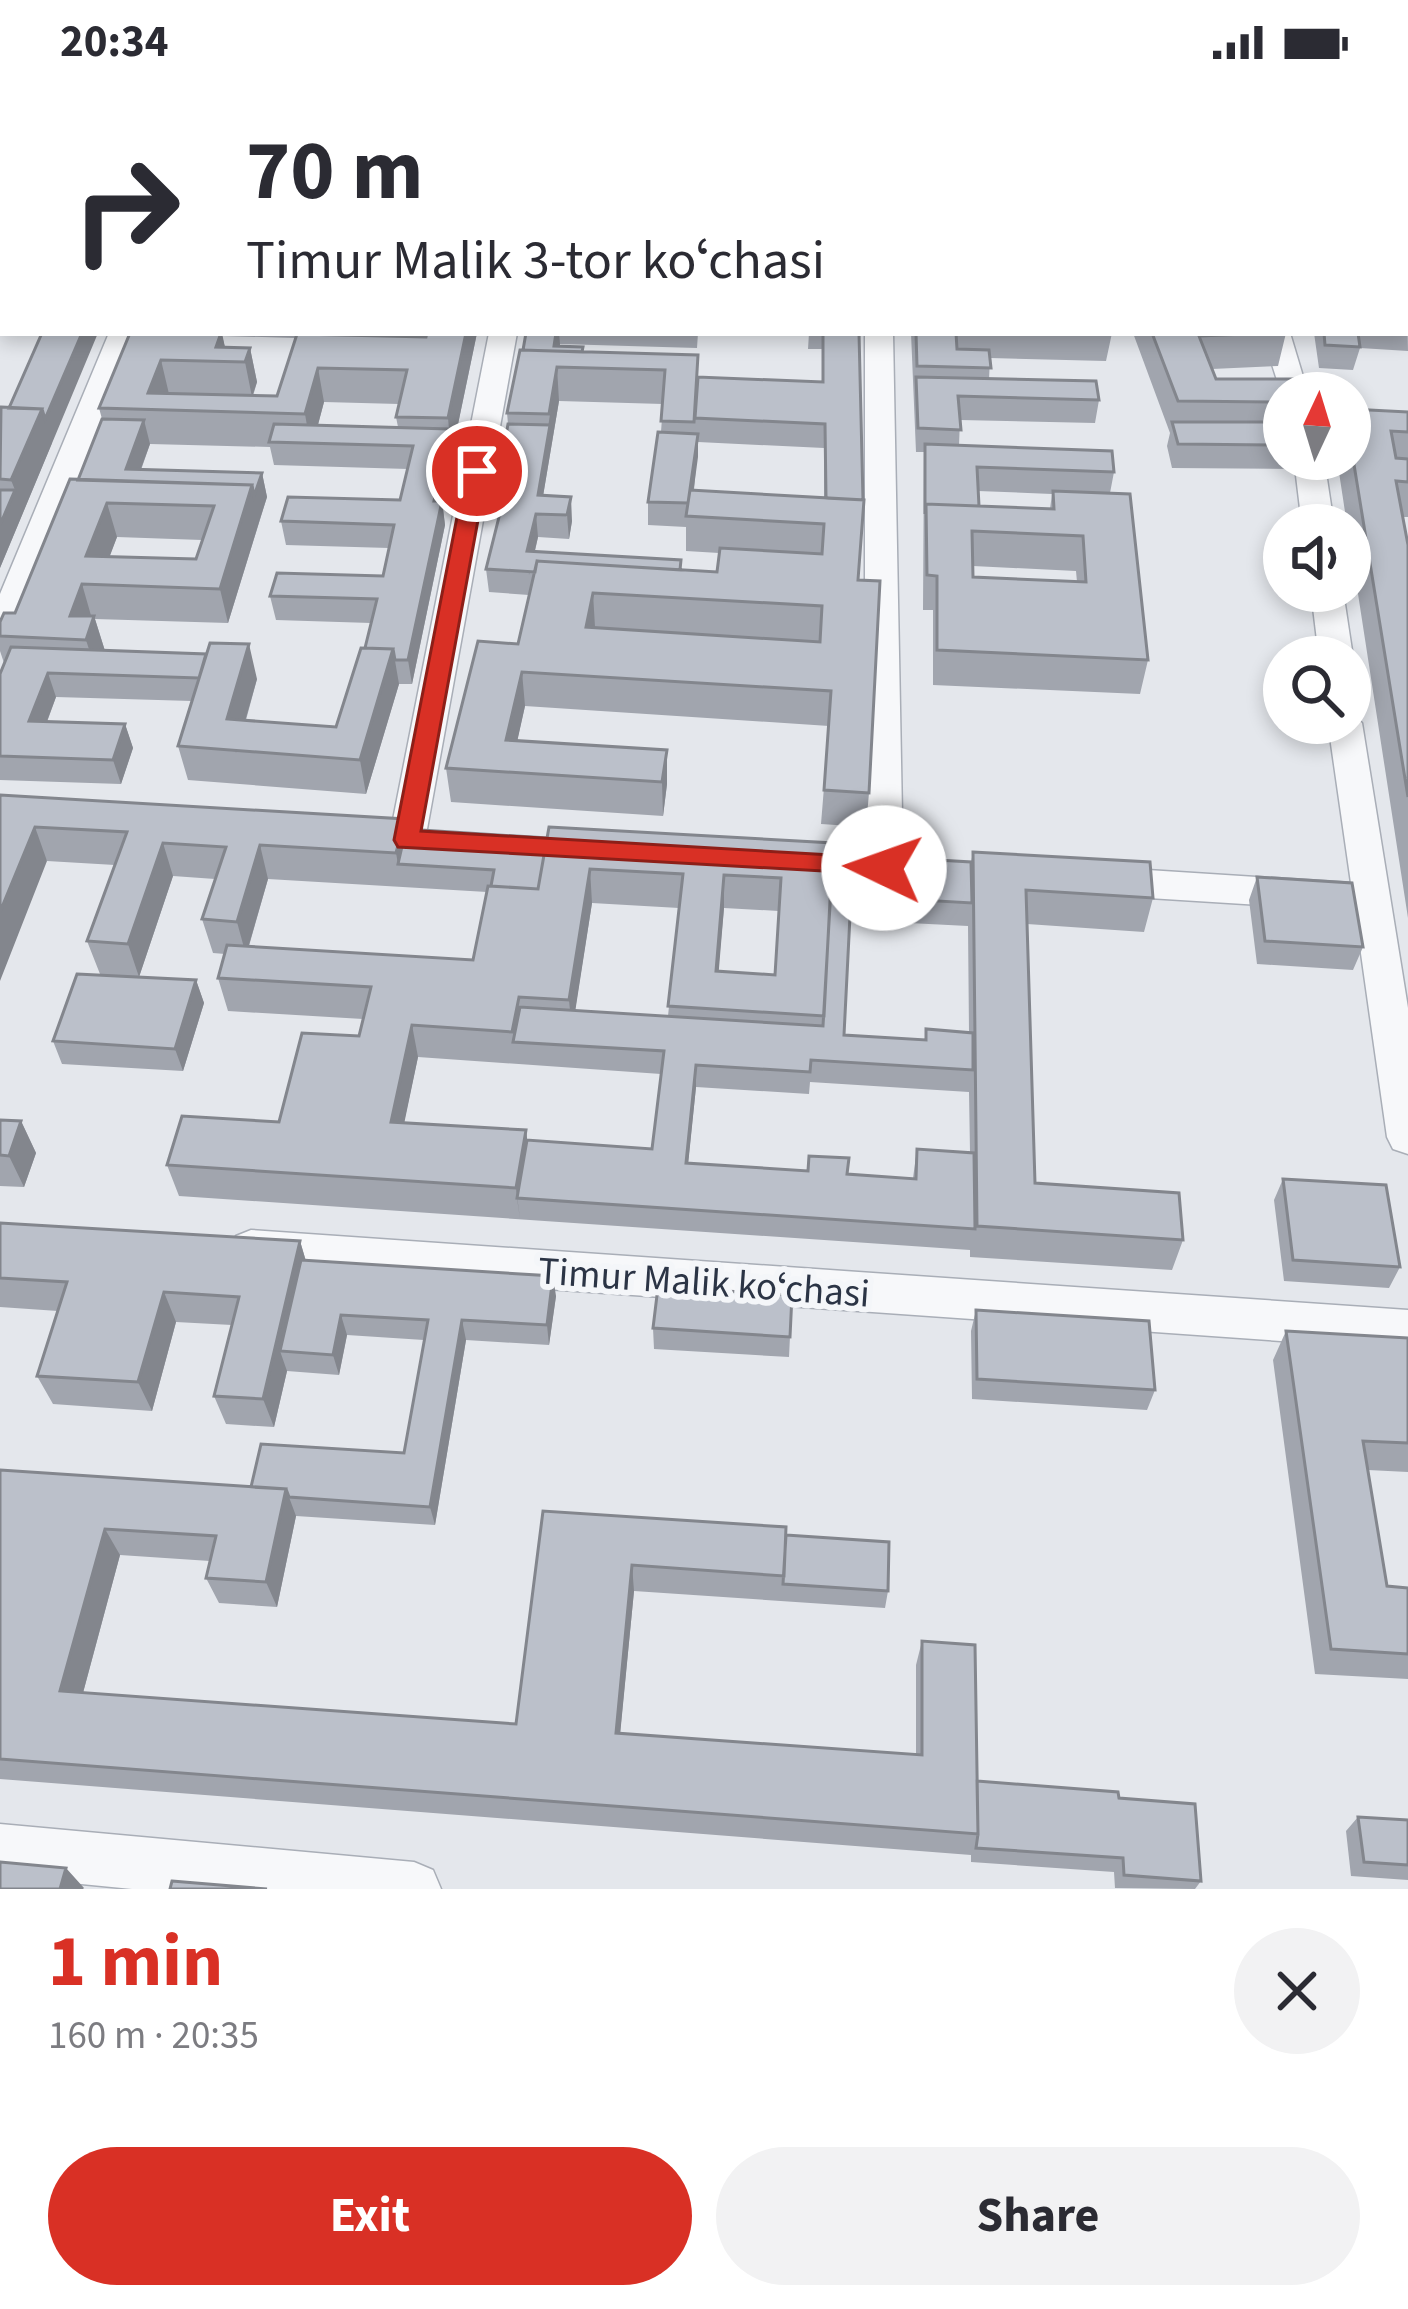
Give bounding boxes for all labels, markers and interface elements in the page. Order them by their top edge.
text: 20:34 [60,10,169,74]
text: 70 m [246,112,424,232]
icon: right [48,132,204,288]
text: Timur Malik 3-tor koʻchasi [246,223,825,300]
north arrow [1263,372,1371,480]
map controls [1263,372,1371,744]
pin [426,420,528,522]
icon: arrive [444,438,510,504]
button: sound [1263,504,1371,612]
button: search [1263,636,1371,744]
position arrow [821,805,947,931]
street label: Timur Malik koʻchasi [536,1243,872,1323]
text: 1 min [48,1911,223,2014]
button: close [1234,1928,1360,2054]
text: 160 m · 20:35 [48,2008,259,2064]
button: Exit [48,2147,692,2285]
button: Share [716,2147,1360,2285]

